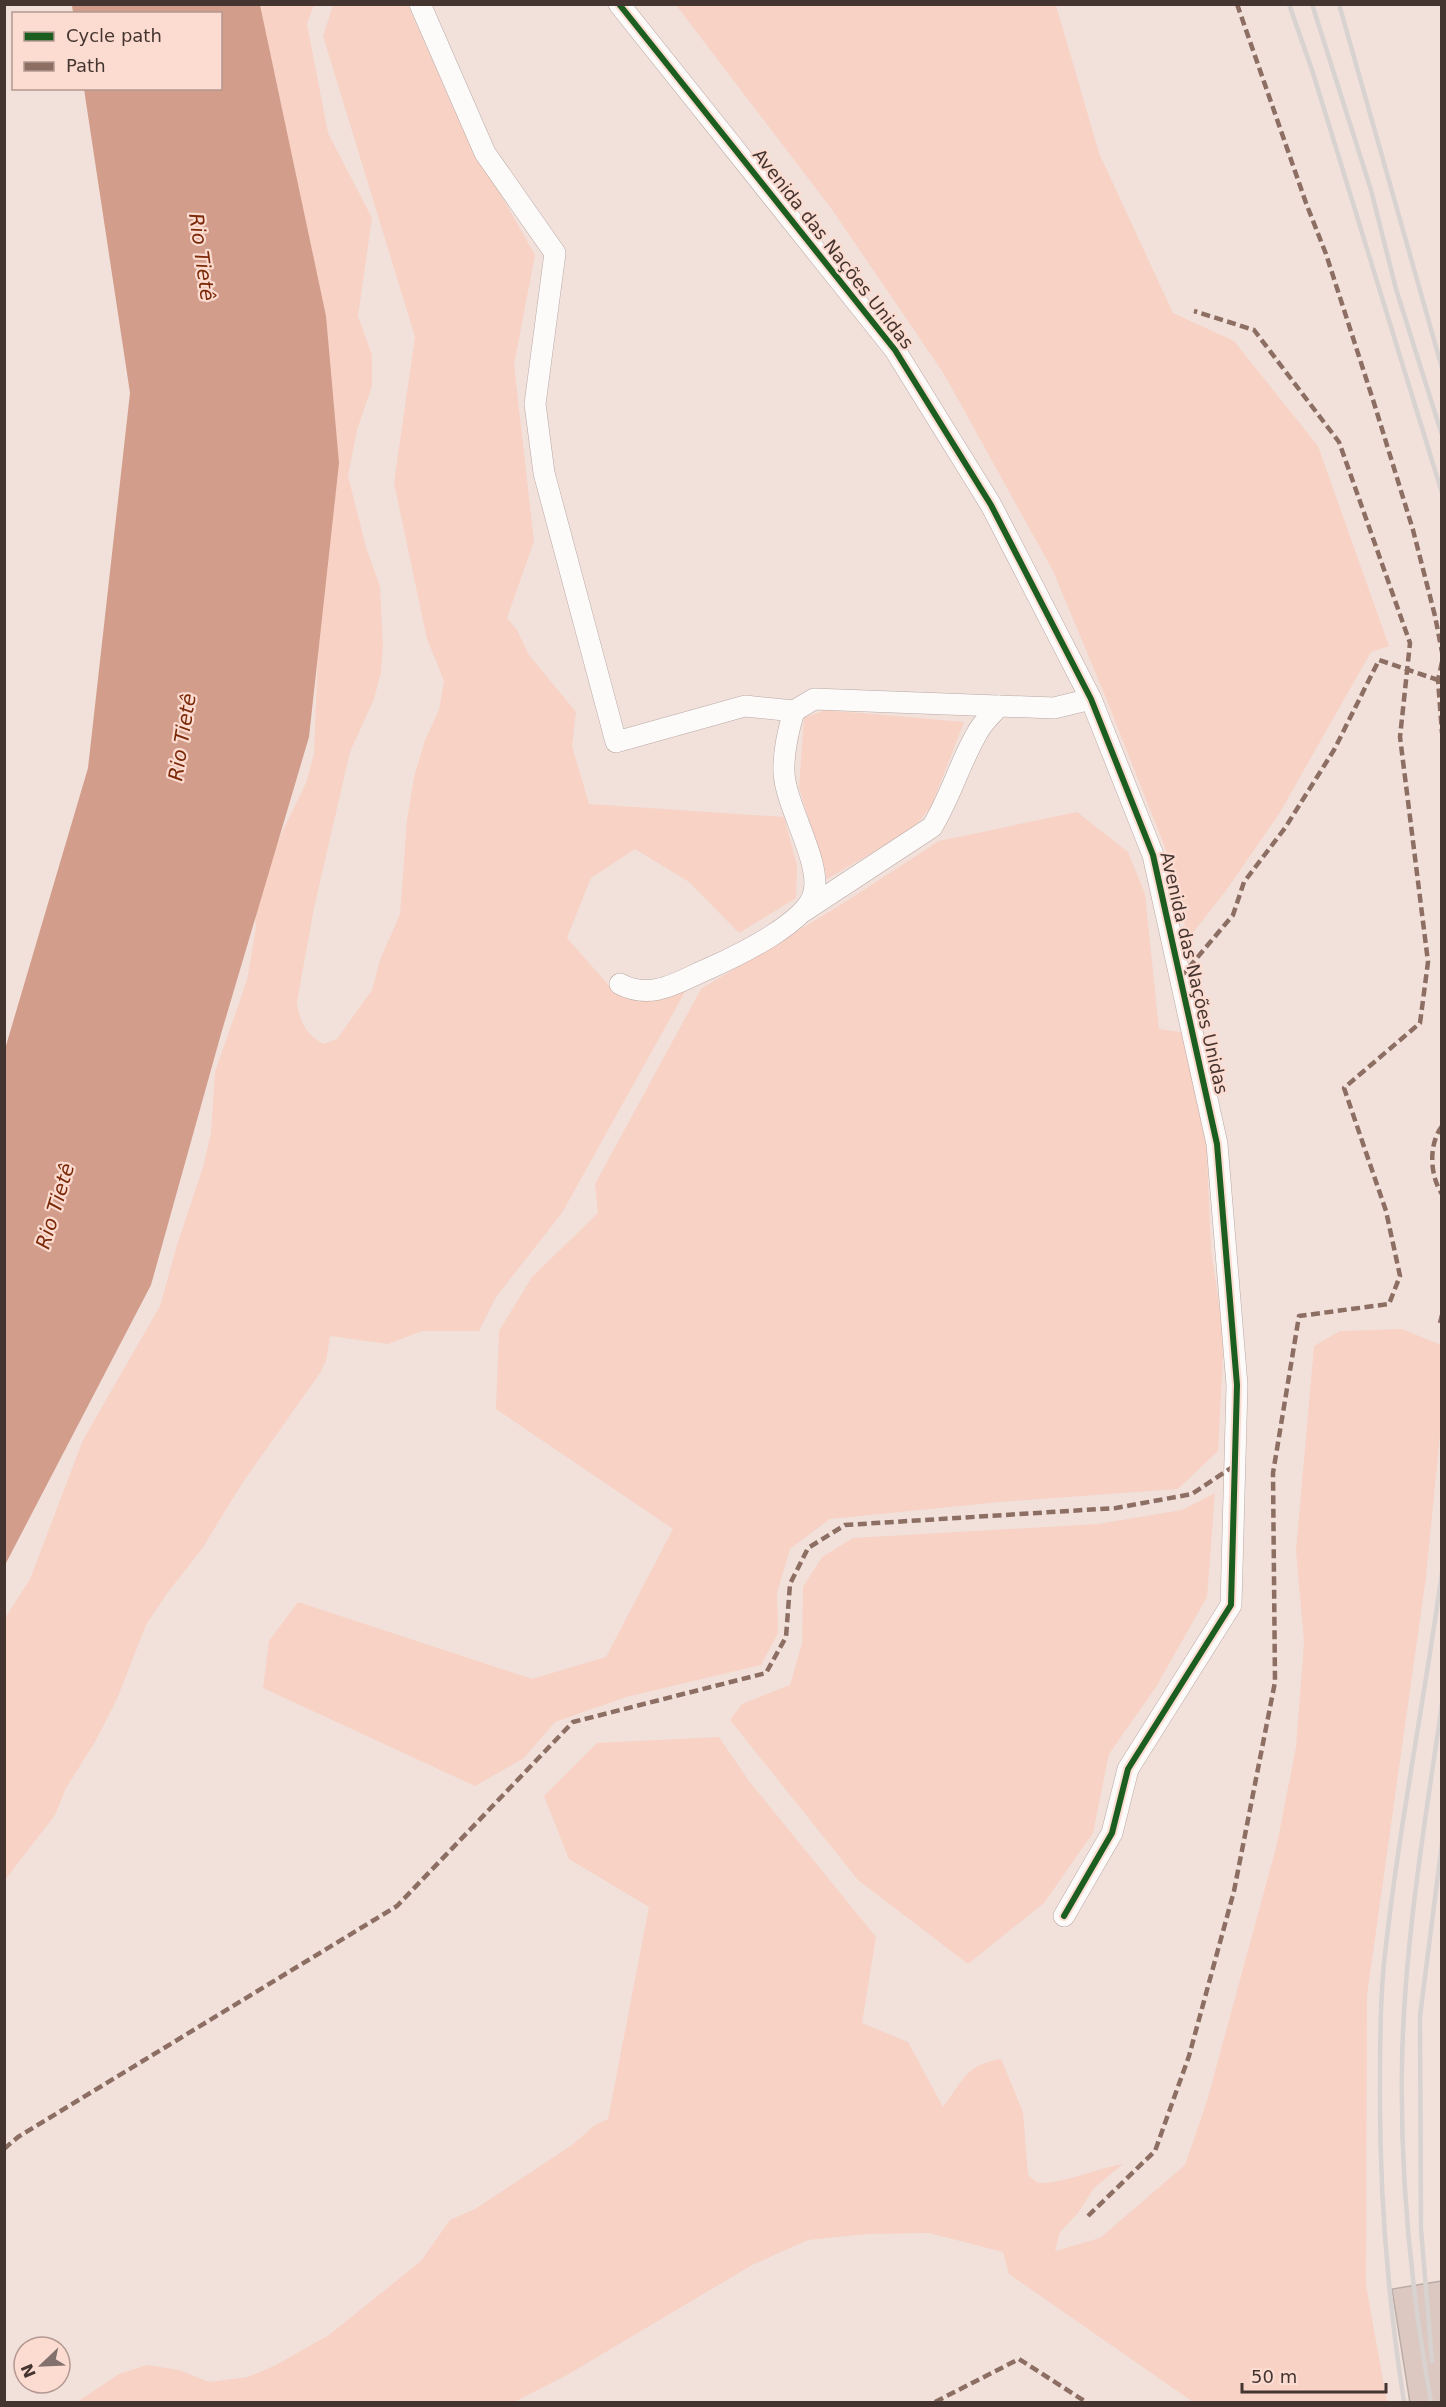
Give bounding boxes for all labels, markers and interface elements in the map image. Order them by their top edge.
legend [12,12,222,90]
text: Cycle path [66,25,162,46]
text: Path [66,55,106,76]
street label: Avenida das Nações Unidas [749,144,918,353]
water label: Rio Tietê [184,212,220,302]
water label: Rio Tietê [163,692,201,782]
street label: Avenida das Nações Unidas [1156,850,1233,1096]
water label: Rio Tietê [31,1160,79,1252]
north arrow [12,2335,72,2395]
scale bar [1242,2356,1386,2394]
text: N [17,2361,40,2381]
text: 50 m [1251,2366,1297,2387]

